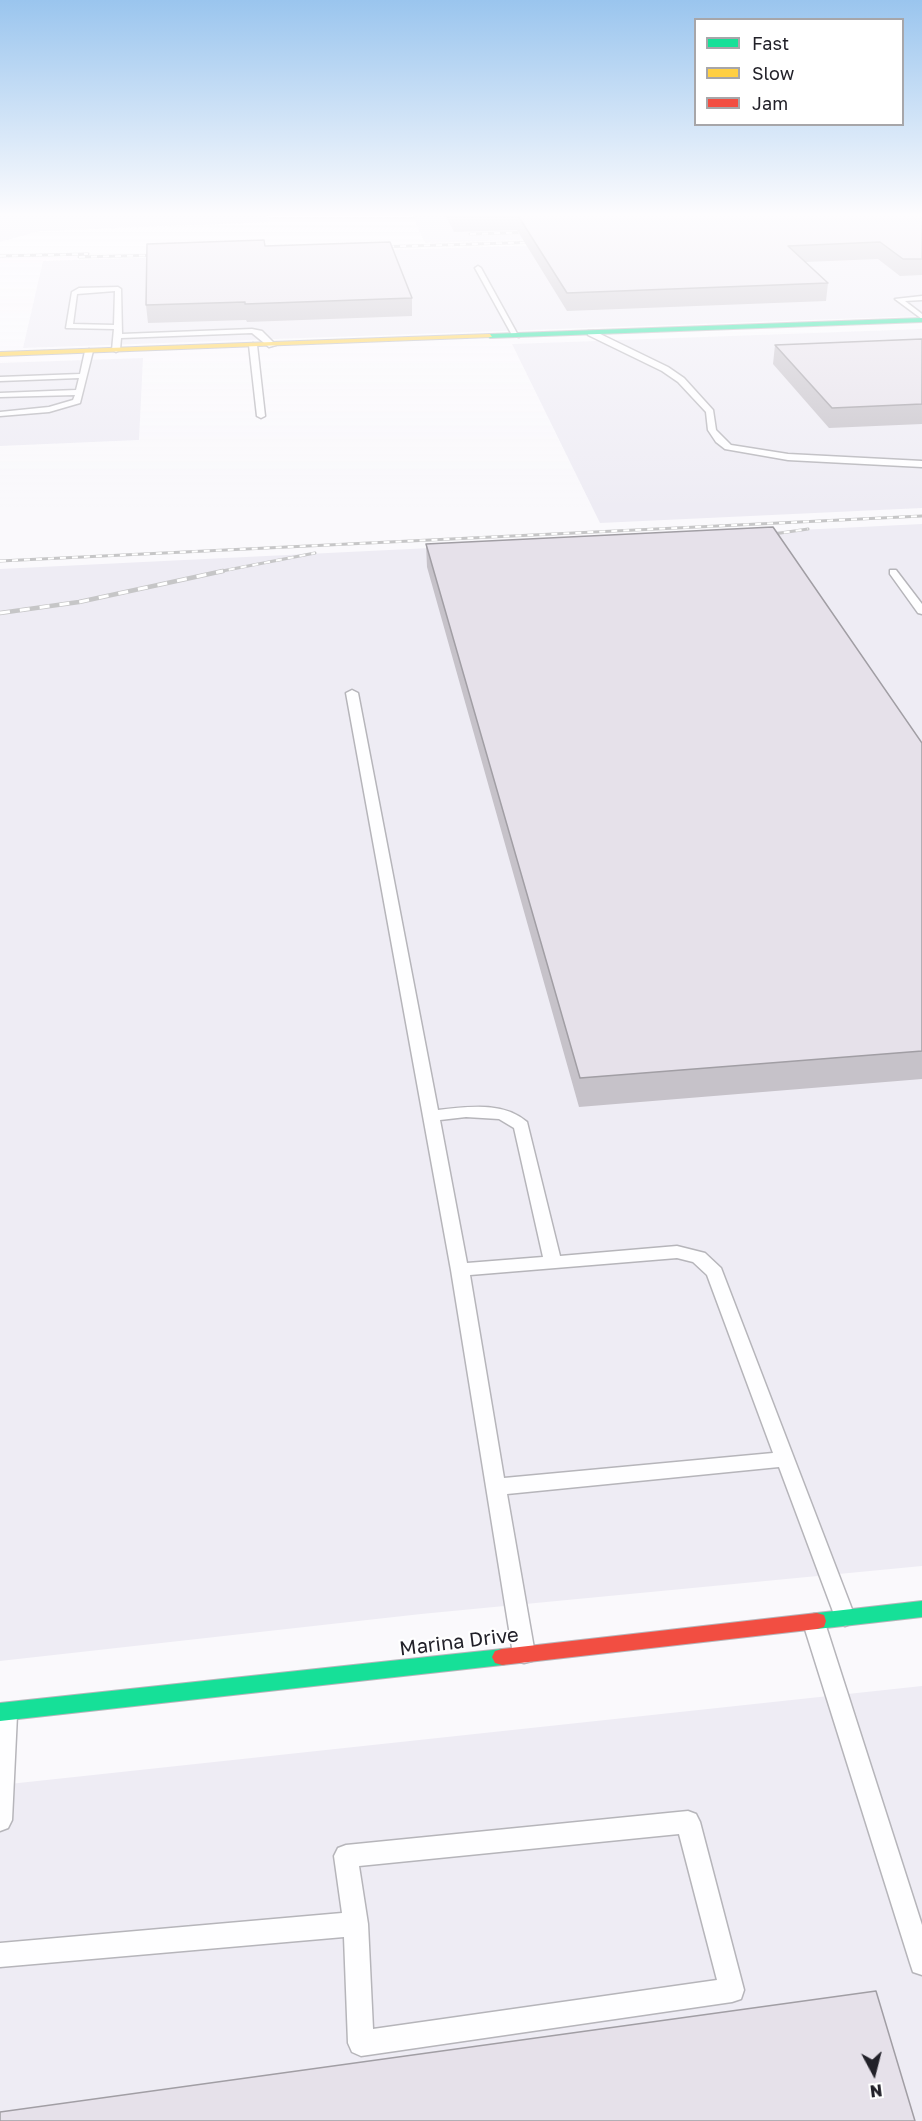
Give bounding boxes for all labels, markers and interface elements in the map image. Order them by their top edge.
legend [694,18,904,126]
text: Fast [752,32,789,54]
text: Slow [752,62,794,84]
text: Jam [752,92,788,114]
street label: Marina Drive [398,1623,520,1661]
north arrow [844,2043,904,2103]
text: N [869,2080,883,2102]

